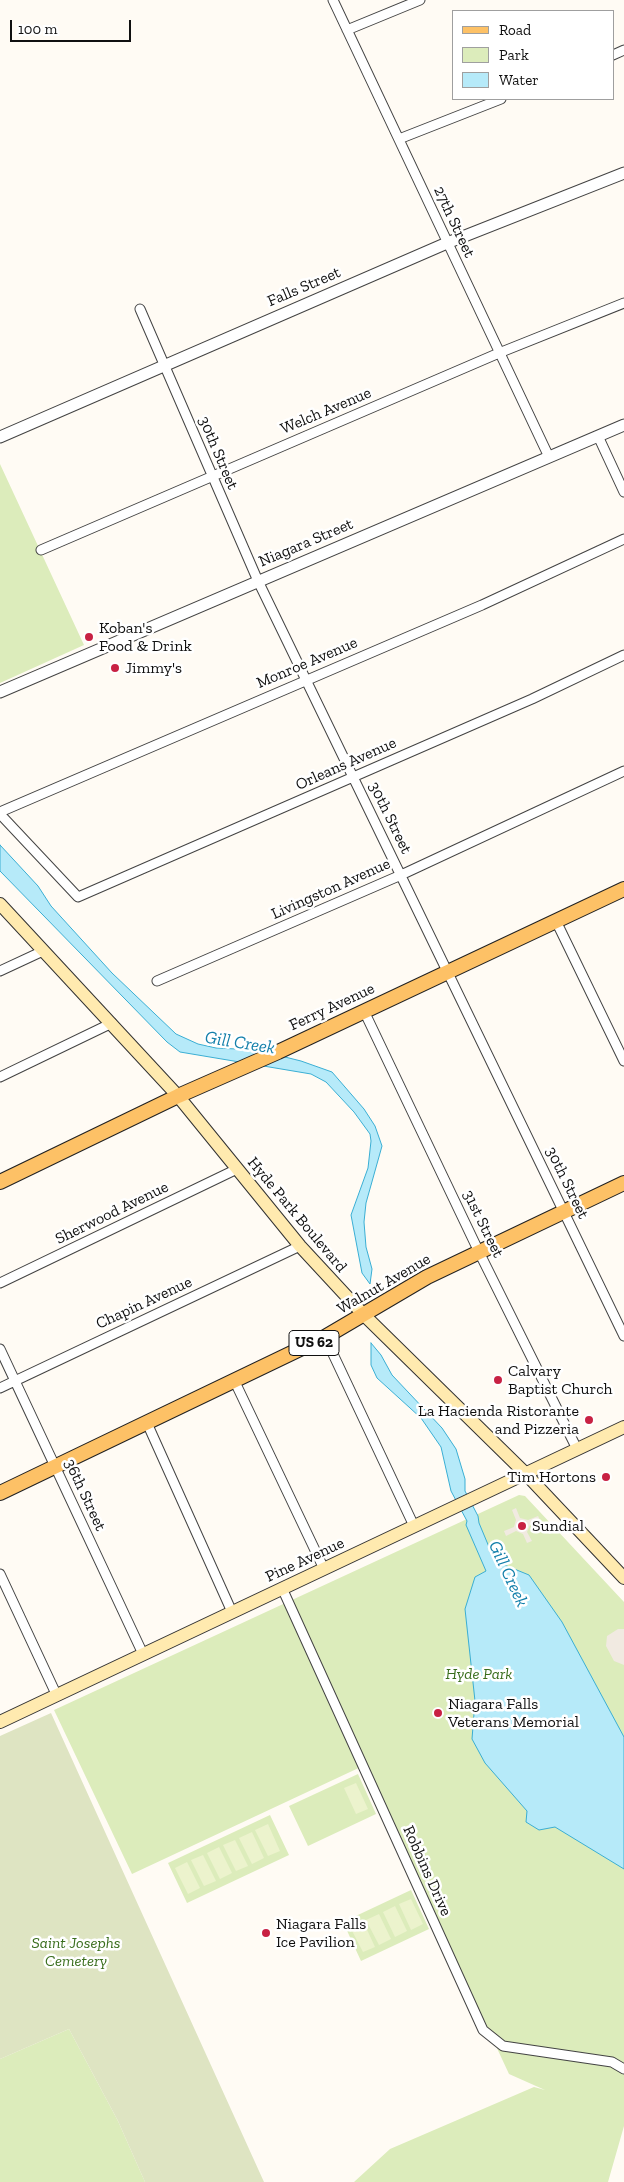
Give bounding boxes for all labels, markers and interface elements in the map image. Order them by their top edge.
scale bar [12,10,134,42]
legend [452,10,614,100]
text: 100 m [18,20,57,38]
text: Road [499,21,531,39]
text: Park [499,46,529,64]
text: Water [499,71,539,89]
street label: 27th Street [429,183,479,261]
street label: Falls Street [264,263,344,311]
street label: Welch Avenue [278,383,374,439]
street label: 30th Street [194,413,242,493]
street label: Niagara Street [256,515,356,571]
place label: Koban's Food & Drink [99,618,192,656]
marker: Koban's Food & Drink [83,631,95,643]
street label: Monroe Avenue [254,633,360,693]
place label: Jimmy's [125,658,182,678]
marker: Jimmy's [109,662,121,674]
street label: Orleans Avenue [293,733,399,795]
street label: 30th Street [364,779,416,857]
street label: Livingston Avenue [269,854,393,924]
street label: Ferry Avenue [286,979,378,1035]
water label: Gill Creek [203,1027,277,1059]
street label: 30th Street [541,1144,593,1222]
street label: Hyde Park Boulevard [243,1153,351,1277]
street label: Sherwood Avenue [52,1177,172,1249]
street label: 31st Street [458,1187,508,1261]
street label: Walnut Avenue [334,1250,434,1318]
street label: Chapin Avenue [93,1272,195,1334]
road number: US 62 [289,1330,339,1356]
place label: Calvary Baptist Church [508,1361,613,1399]
marker: Calvary Baptist Church [492,1374,504,1386]
place label: La Hacienda Ristorante and Pizzeria [418,1401,579,1439]
marker: La Hacienda Ristorante and Pizzeria [583,1414,595,1426]
street label: 36th Street [60,1456,110,1534]
place label: Tim Hortons [507,1467,596,1487]
marker: Tim Hortons [600,1471,612,1483]
place label: Sundial [532,1516,584,1536]
marker: Sundial [516,1520,528,1532]
street label: Pine Avenue [263,1533,347,1587]
water label: Gill Creek [483,1537,533,1611]
park label: Hyde Park [446,1664,512,1684]
place label: Niagara Falls Veterans Memorial [448,1694,579,1732]
marker: Niagara Falls Veterans Memorial [432,1707,444,1719]
street label: Robbins Drive [399,1823,455,1919]
place label: Niagara Falls Ice Pavilion [276,1914,366,1952]
marker: Niagara Falls Ice Pavilion [260,1927,272,1939]
park label: Saint Josephs Cemetery [31,1933,121,1971]

